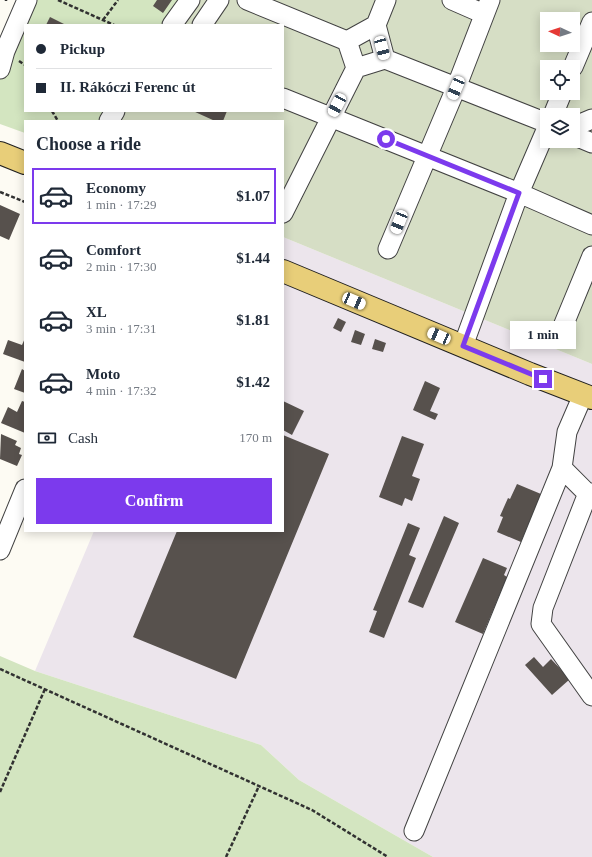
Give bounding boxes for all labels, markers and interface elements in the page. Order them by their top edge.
north arrow [540,12,580,52]
map controls [540,12,580,148]
car [373,35,391,61]
text: Pickup [60,41,105,57]
button: locate [540,60,580,100]
car [446,75,466,101]
text: II. Rákóczi Ferenc út [60,79,196,95]
car [326,92,348,118]
button: layers [540,108,580,148]
route start [377,130,395,148]
text: Choose a ride [36,134,141,154]
icon: car [38,178,74,214]
text: Economy [86,180,146,196]
text: $1.07 [236,188,270,204]
text: 1 min · 17:29 [86,197,156,212]
car [389,209,409,235]
icon: car [38,240,74,276]
text: Comfort [86,242,141,258]
text: $1.44 [236,250,270,266]
text: 2 min · 17:30 [86,259,156,274]
car [341,291,367,311]
icon: car [38,302,74,338]
text: XL [86,304,107,320]
text: $1.81 [236,312,270,328]
text: 3 min · 17:31 [86,321,156,336]
callout: 1 min [510,321,576,349]
car [426,326,452,346]
text: 1 min [527,327,559,342]
icon: car [38,364,74,400]
text: Moto [86,366,120,382]
route end [534,370,552,388]
text: $1.42 [236,374,270,390]
text: 4 min · 17:32 [86,383,156,398]
icon: cash [36,427,58,449]
text: Cash [68,430,98,446]
text: 170 m [239,430,272,445]
button: Confirm [36,478,272,524]

